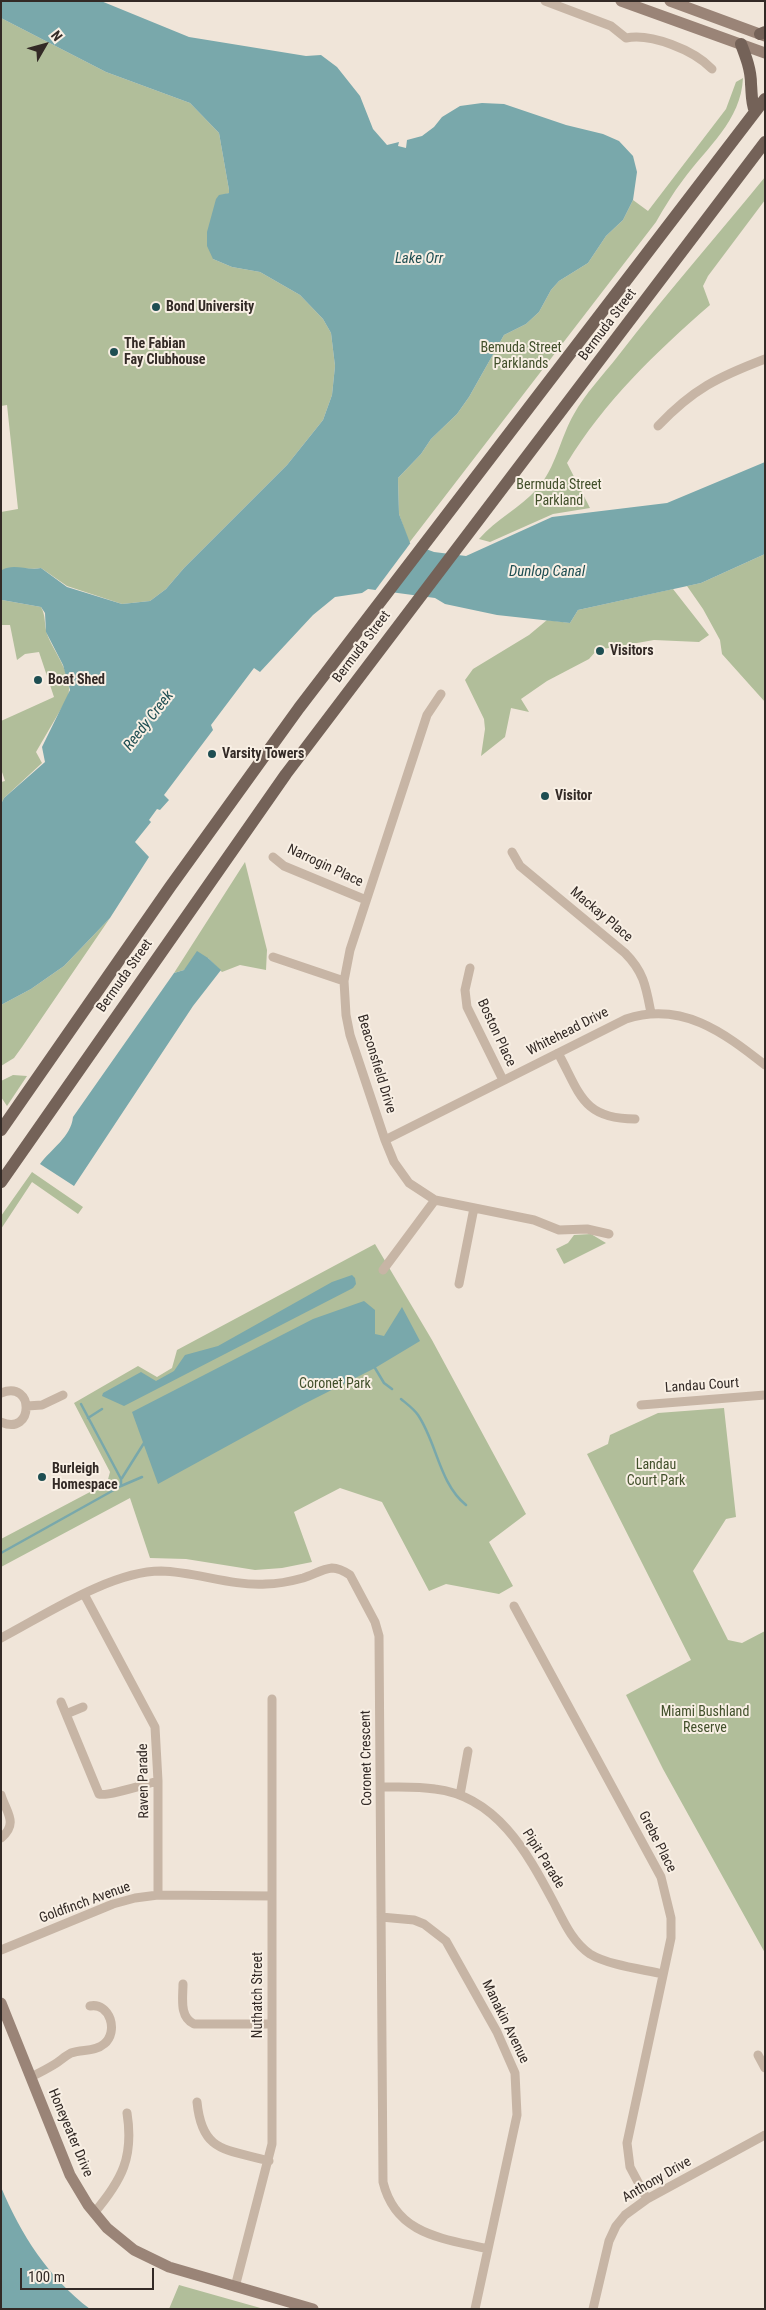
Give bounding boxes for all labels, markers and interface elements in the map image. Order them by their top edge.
north arrow [20,20,70,70]
text: N [48,27,66,44]
water label: Lake Orr [395,250,443,268]
street label: Bermuda Street [576,286,640,364]
place label: Bond University [166,299,254,315]
marker: Bond University [150,301,162,313]
place label: The Fabian Fay Clubhouse [124,336,206,368]
park label: Bemuda Street Parklands [480,340,562,372]
marker: The Fabian Fay Clubhouse [108,346,120,358]
park label: Bermuda Street Parkland [516,477,602,510]
water label: Dunlop Canal [509,563,585,581]
street label: Bermuda Street [330,608,394,686]
place label: Visitors [610,643,654,659]
marker: Visitors [594,645,606,657]
place label: Boat Shed [48,672,105,688]
marker: Boat Shed [32,674,44,686]
water label: Reedy Creek [120,688,178,754]
place label: Varsity Towers [222,746,304,762]
marker: Varsity Towers [206,748,218,760]
place label: Visitor [555,788,592,804]
marker: Visitor [539,790,551,802]
street label: Narrogin Place [284,841,366,891]
street label: Mackay Place [566,884,636,946]
street label: Bermuda Street [94,936,156,1016]
street label: Boston Place [473,996,519,1070]
street label: Whitehead Drive [524,1004,612,1060]
street label: Beaconsfield Drive [353,1013,399,1115]
street label: Landau Court [664,1375,740,1397]
park label: Coronet Park [299,1376,371,1392]
park label: Landau Court Park [627,1457,685,1490]
place label: Burleigh Homespace [52,1461,118,1494]
marker: Burleigh Homespace [36,1471,48,1483]
park label: Miami Bushland Reserve [661,1704,749,1736]
street label: Coronet Crescent [358,1710,376,1806]
street label: Raven Parade [135,1743,153,1819]
street label: Grebe Place [634,1809,680,1875]
street label: Pipit Parade [518,1826,568,1892]
street label: Goldfinch Avenue [37,1879,133,1927]
street label: Nuthatch Street [250,1952,266,2038]
street label: Manakin Avenue [478,1978,532,2066]
street label: Honeyeater Drive [44,2086,96,2180]
street label: Anthony Drive [620,2154,694,2206]
scale bar [22,2258,156,2290]
text: 100 m [28,2268,65,2286]

